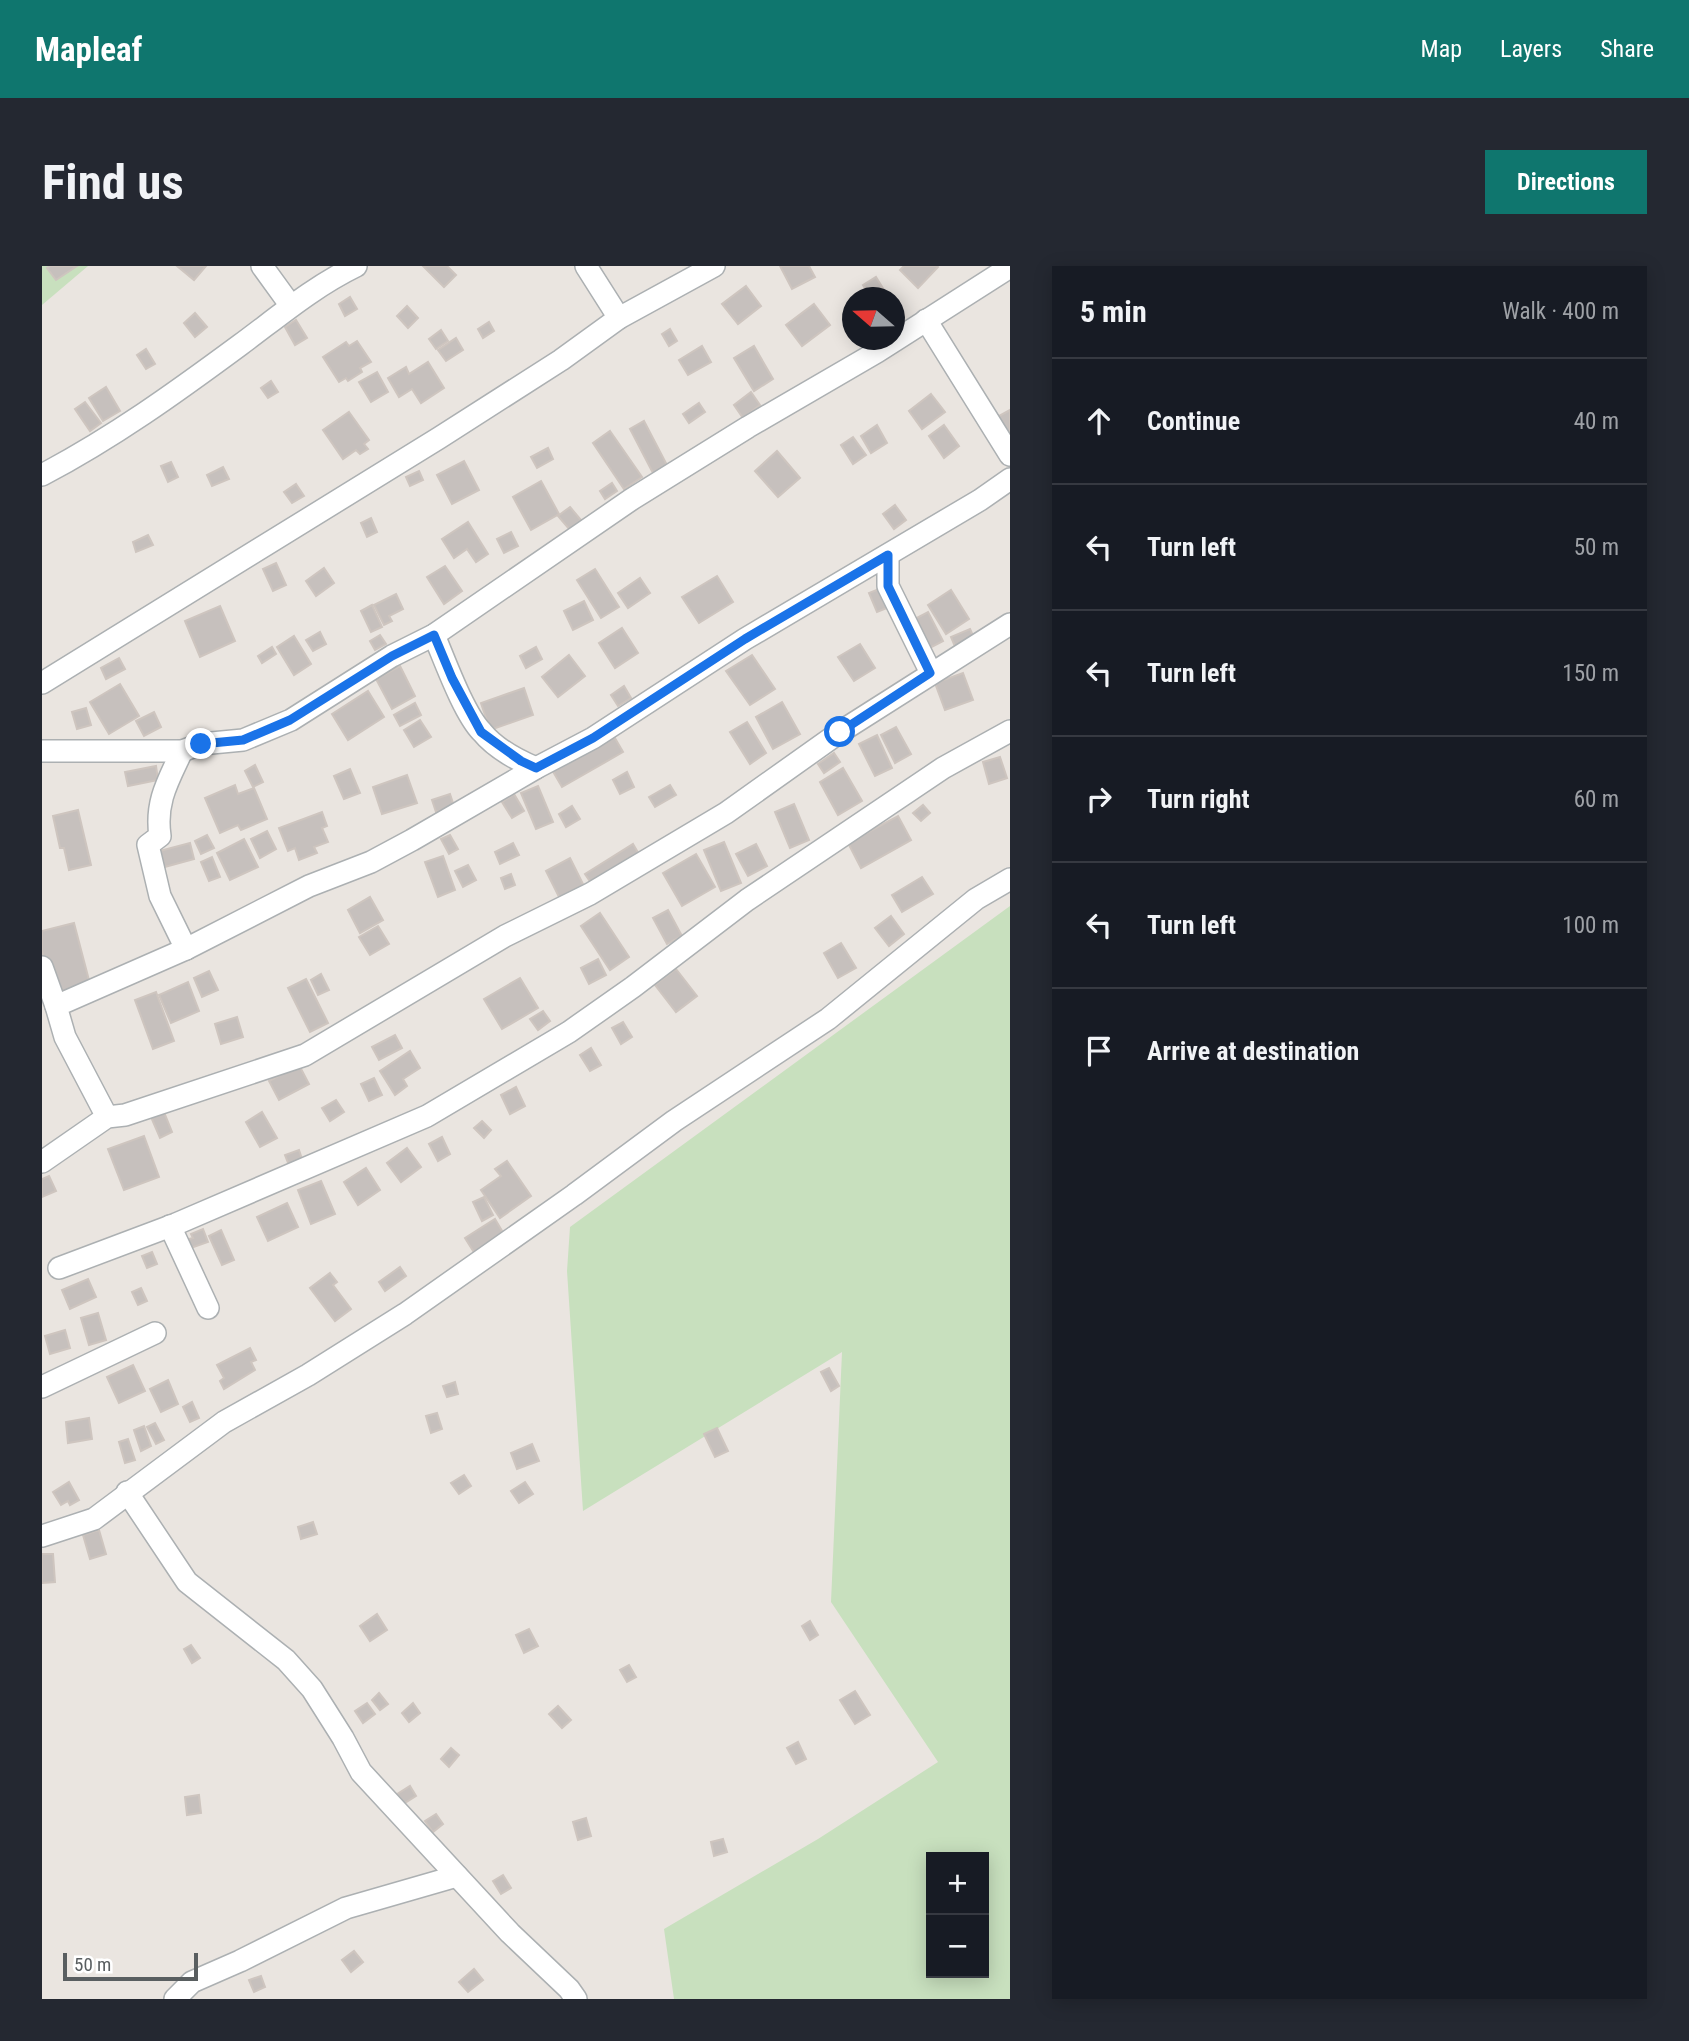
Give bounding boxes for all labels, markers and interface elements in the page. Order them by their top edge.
text: Mapleaf [35,30,142,69]
text: Map [1421,35,1462,63]
text: Layers [1500,35,1562,63]
text: Share [1600,35,1654,63]
button: Directions [1485,150,1647,214]
text: Find us [42,154,184,211]
north arrow [842,287,905,350]
text: 5 min [1080,294,1147,329]
text: Walk · 400 m [1502,298,1619,325]
icon: ahead [1080,402,1118,440]
text: Continue [1147,406,1240,436]
text: 40 m [1574,408,1619,435]
icon: left [1080,528,1118,566]
text: Turn left [1147,532,1236,562]
text: 50 m [1574,534,1619,561]
icon: left [1080,654,1118,692]
text: Turn left [1147,658,1236,688]
text: 150 m [1562,660,1619,687]
route start [824,716,855,747]
route end [185,728,216,759]
icon: right [1080,780,1118,818]
text: Turn right [1147,784,1249,814]
text: 60 m [1574,786,1619,813]
icon: left [1080,906,1118,944]
text: Turn left [1147,910,1236,940]
text: 100 m [1562,912,1619,939]
icon: arrive [1080,1032,1118,1070]
text: Arrive at destination [1147,1036,1359,1066]
map controls [926,1852,989,1978]
button: + [926,1852,989,1915]
button: − [926,1915,989,1978]
scale bar [63,1950,198,1982]
text: 50 m [74,1953,111,1976]

